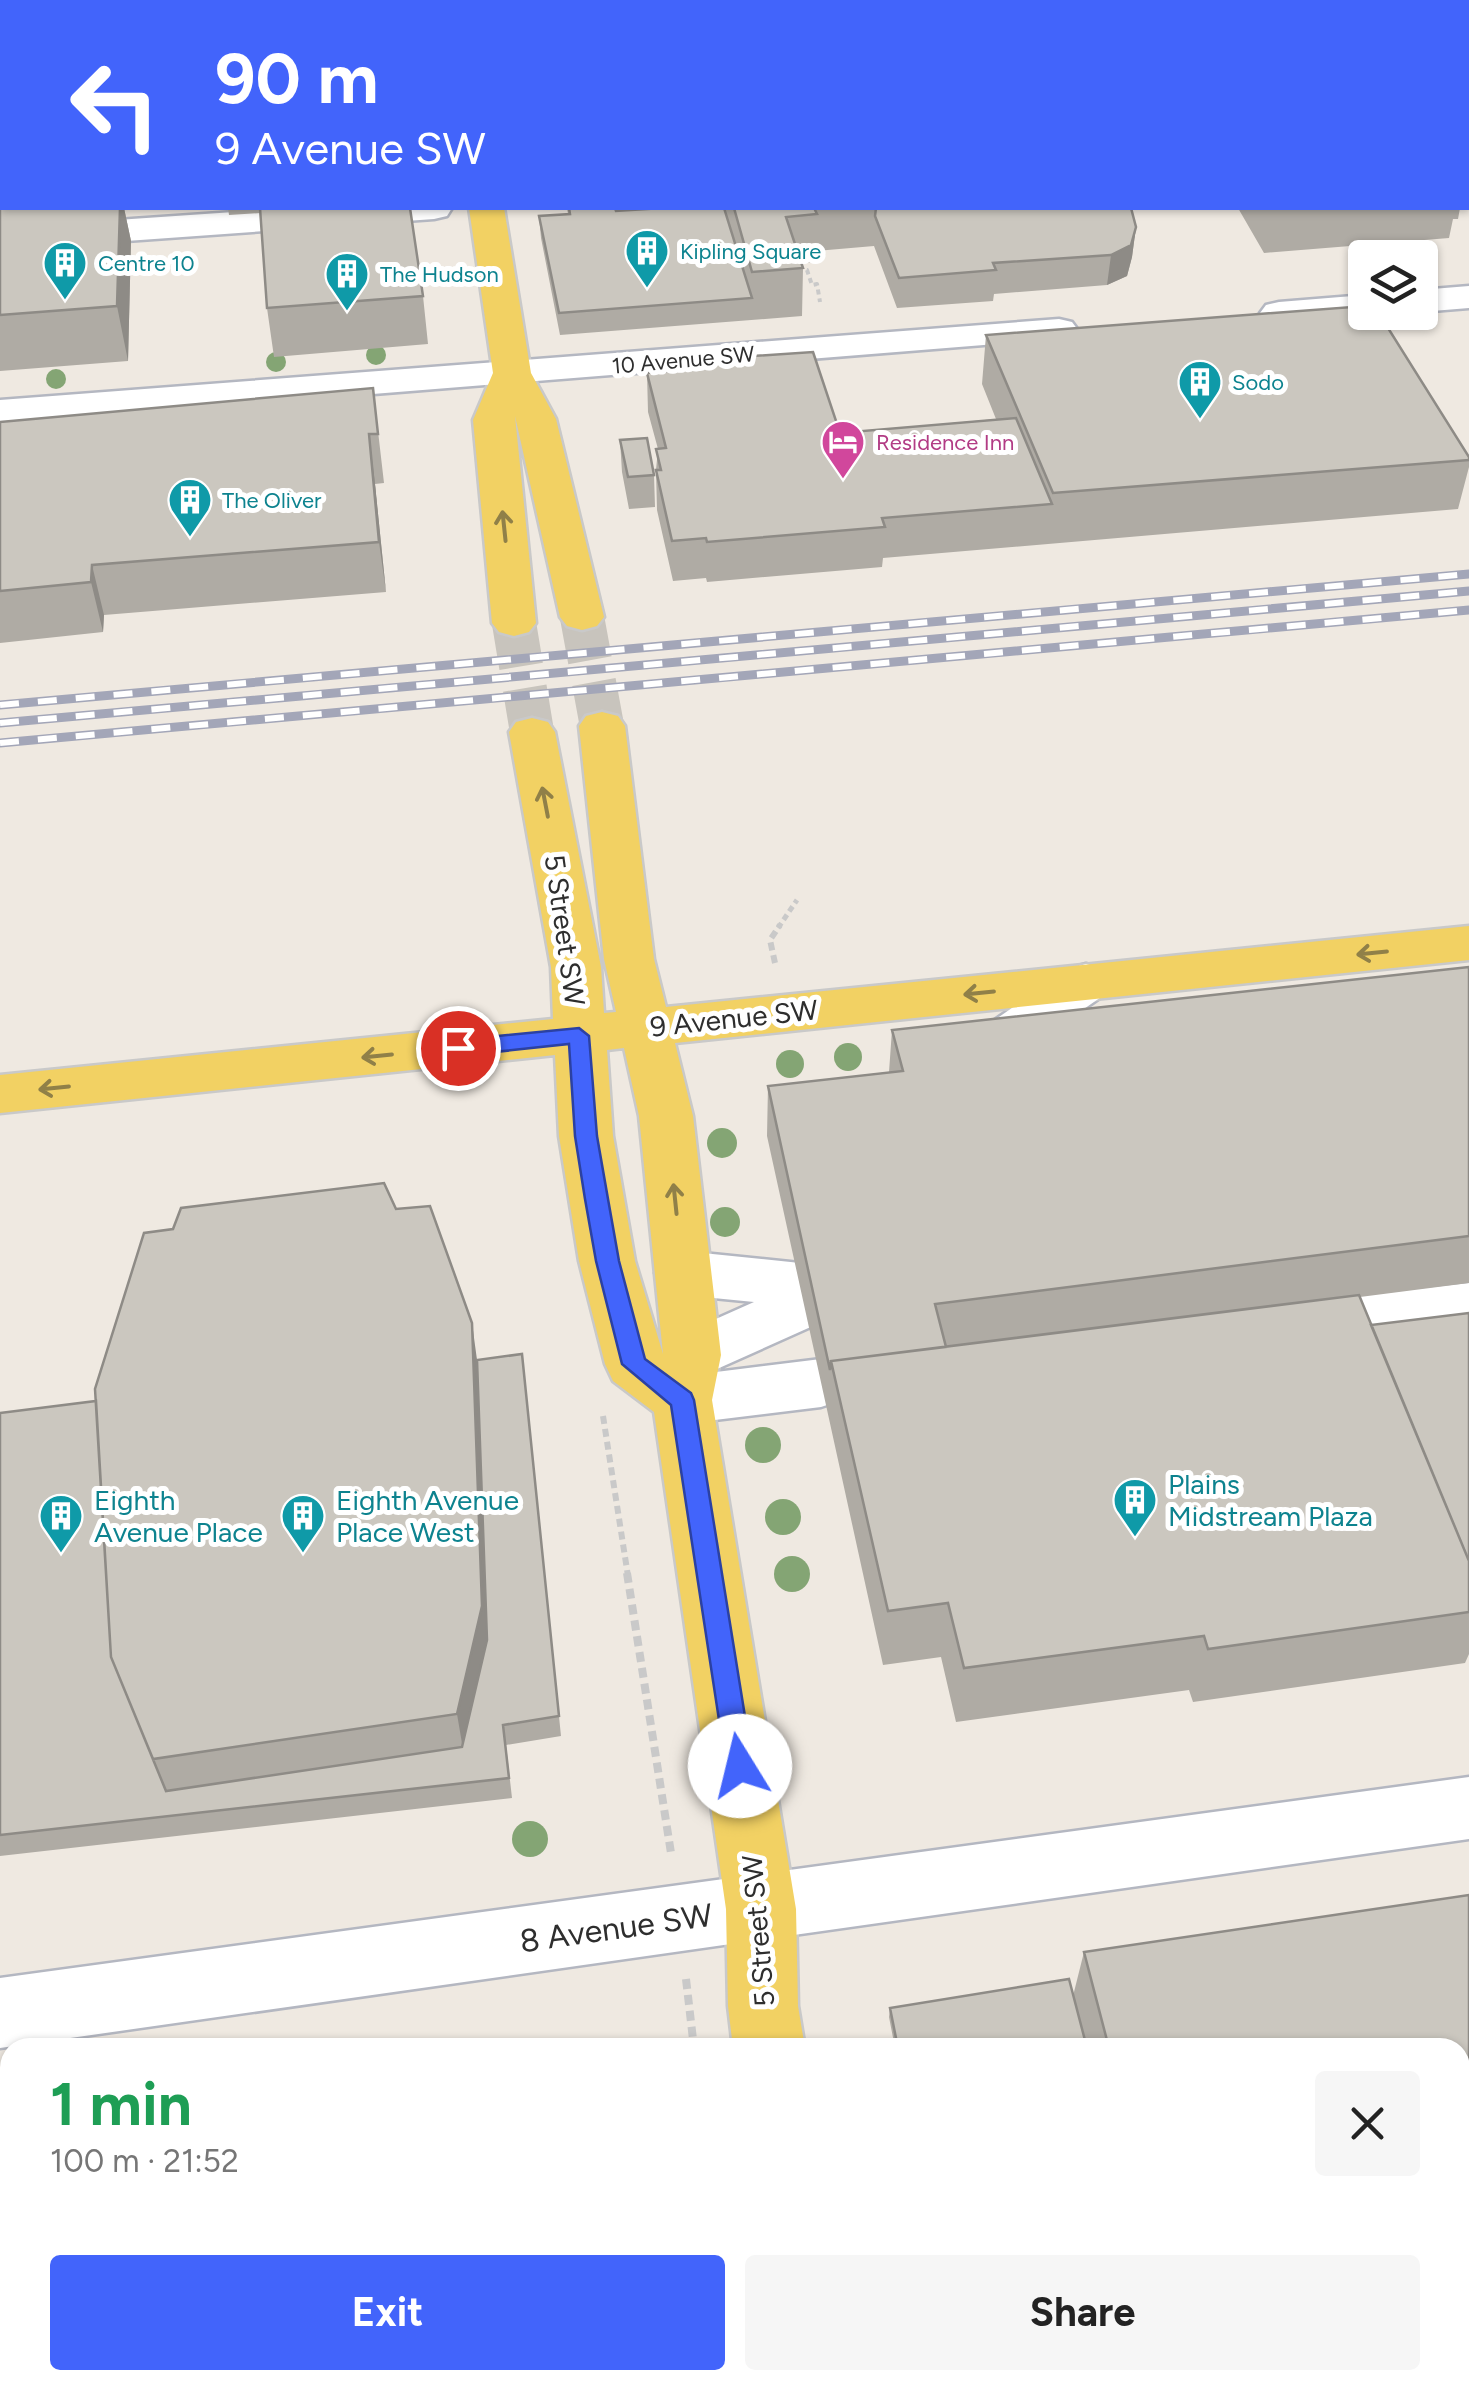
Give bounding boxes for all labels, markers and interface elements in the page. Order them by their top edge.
text: 90 m [215,36,379,121]
icon: left [50,40,180,170]
text: 9 Avenue SW [215,121,486,175]
building icon: Kipling Square [624,228,670,289]
place label: Kipling Square [680,238,821,265]
building icon: Centre 10 [42,240,88,301]
map controls [1348,240,1438,330]
button: layers [1348,240,1438,330]
place label: Centre 10 [98,250,195,277]
building icon: The Hudson [324,251,370,312]
place label: The Hudson [380,261,499,288]
street label: 10 Avenue SW [611,340,755,380]
building icon: Sodo [1177,359,1223,420]
place label: Sodo [1232,369,1284,396]
hotel icon: Residence Inn [820,419,866,480]
place label: Residence Inn [876,429,1014,456]
building icon: The Oliver [167,477,213,538]
place label: The Oliver [222,487,322,514]
one-way arrow [494,510,513,543]
one-way arrow [535,787,554,819]
street label: 5 Street SW [538,852,592,1008]
one-way arrow [1356,943,1389,962]
one-way arrow [963,984,996,1003]
street label: 9 Avenue SW [648,992,820,1044]
pin [416,1006,501,1091]
icon: arrive [431,1021,486,1076]
one-way arrow [362,1047,394,1066]
one-way arrow [38,1079,70,1098]
one-way arrow [665,1184,684,1216]
place label: Plains Midstream Plaza [1168,1467,1373,1533]
building icon: Plains Midstream Plaza [1112,1477,1158,1538]
place label: Eighth Avenue Place [94,1483,263,1549]
place label: Eighth Avenue Place West [336,1483,519,1549]
building icon: Eighth Avenue Place [38,1493,84,1554]
building icon: Eighth Avenue Place West [280,1493,326,1554]
position arrow [688,1714,792,1818]
street label: 5 Street SW [734,1853,782,2008]
street label: 8 Avenue SW [517,1896,715,1960]
text: 1 min [50,2068,192,2140]
button: close [1315,2071,1420,2176]
text: 100 m · 21:52 [50,2142,239,2180]
button: Exit [50,2255,725,2370]
button: Share [745,2255,1420,2370]

